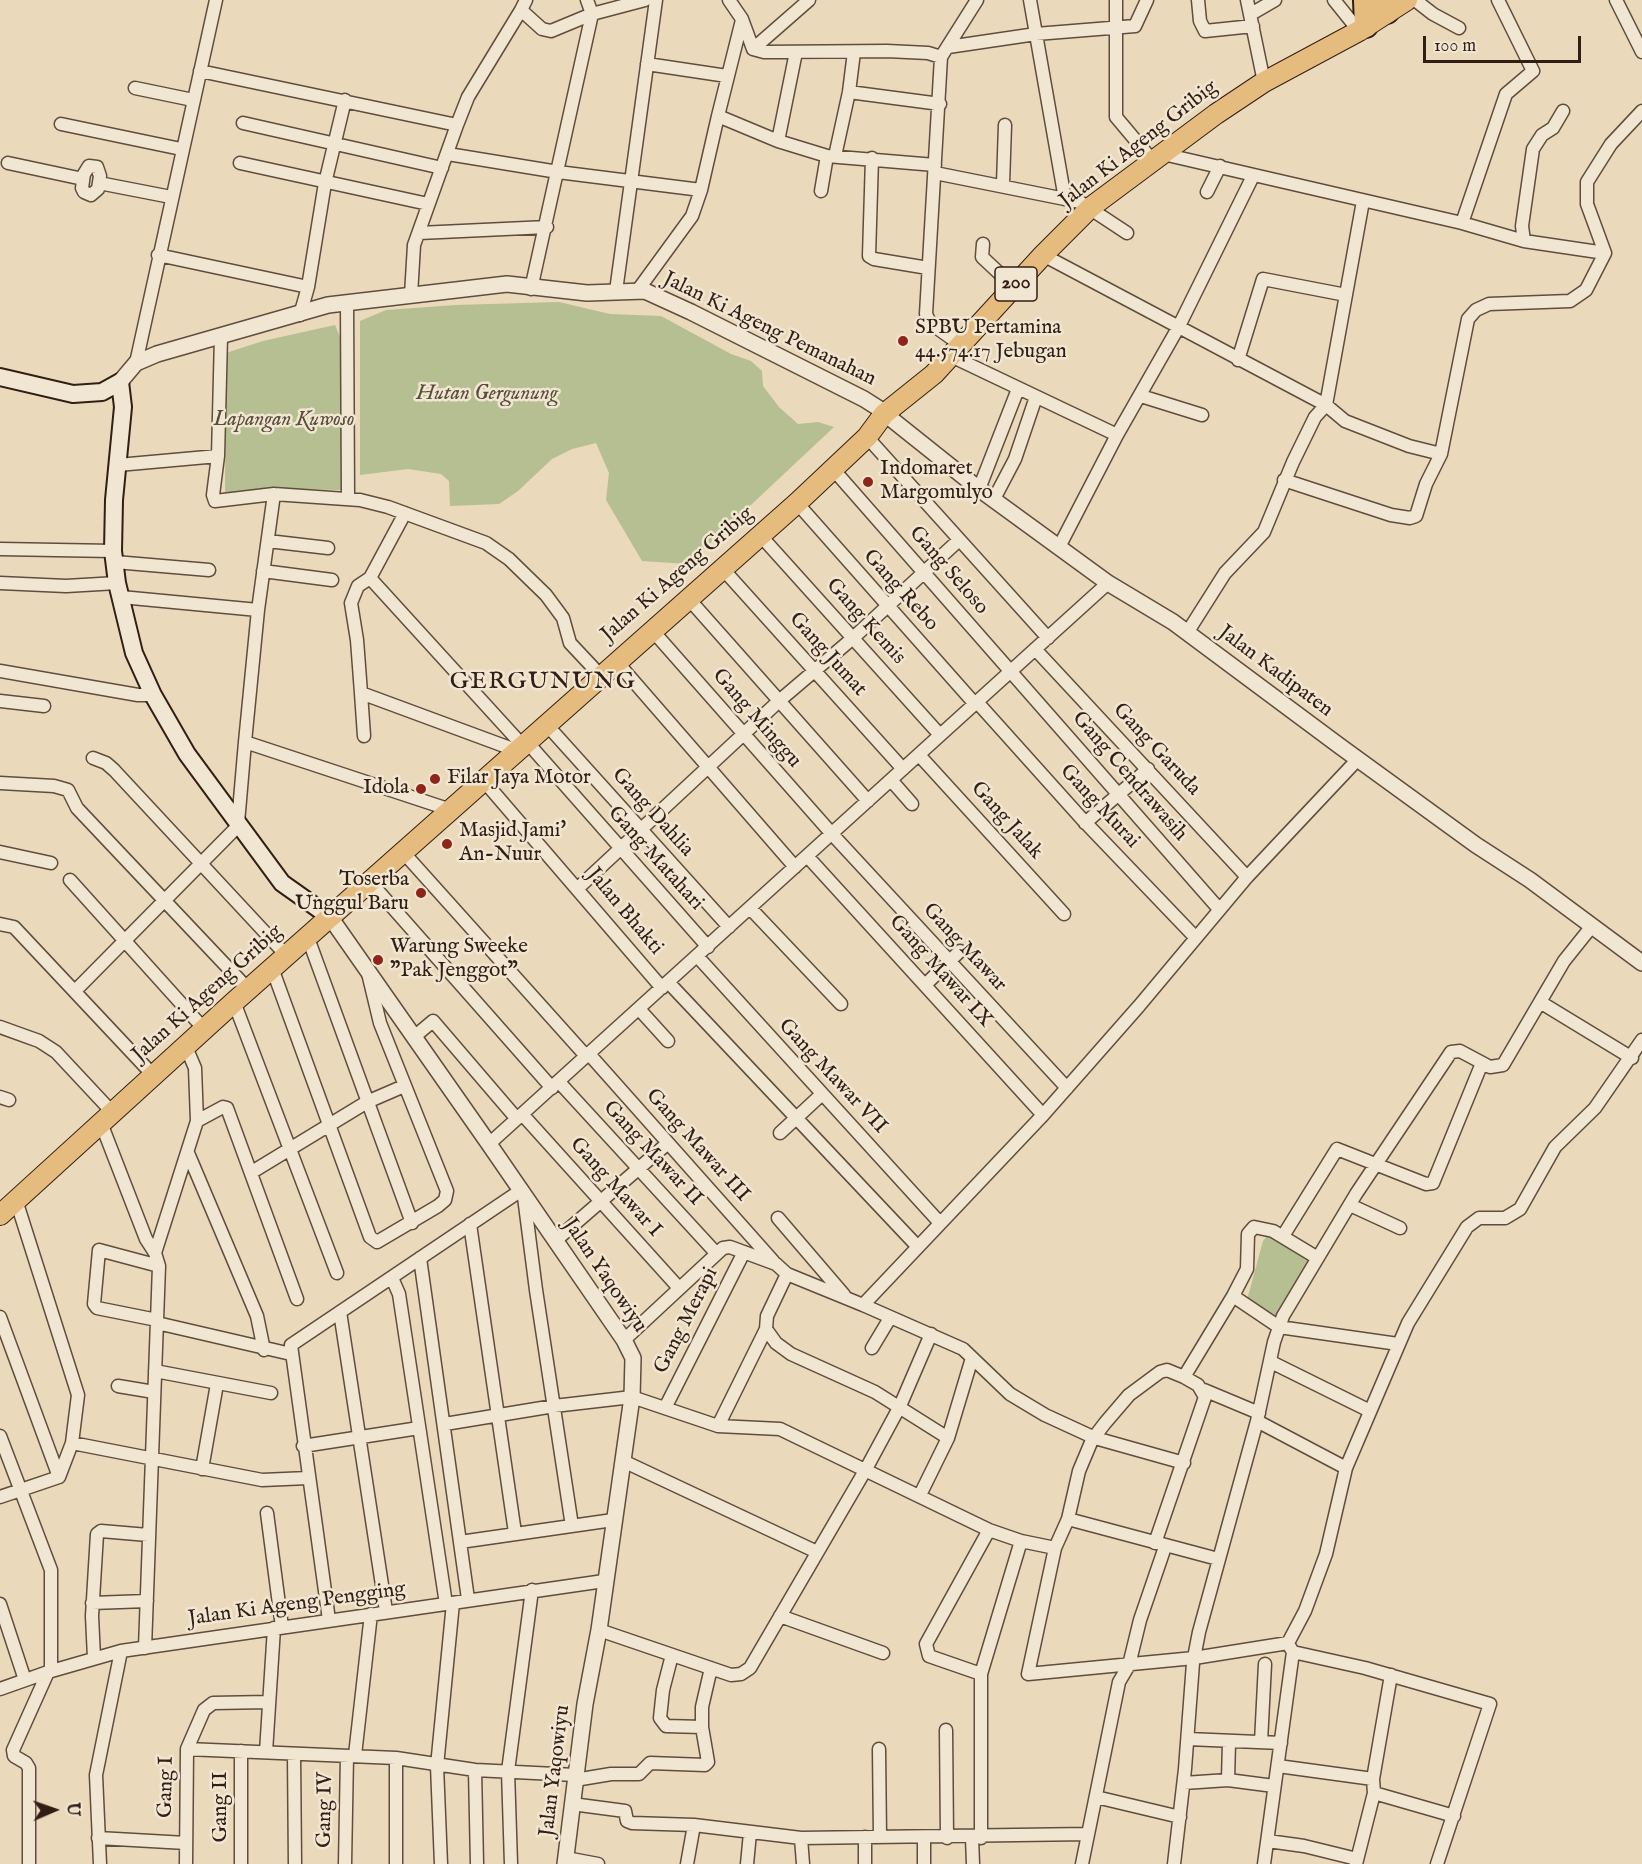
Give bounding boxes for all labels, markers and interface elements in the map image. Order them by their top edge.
scale bar [1426,24,1584,62]
text: 100 m [1434,35,1476,58]
street label: Jalan Ki Ageng Gribig [1055,75,1223,215]
street label: Jalan Ki Ageng Pemanahan [658,267,880,393]
road number: 200 [995,267,1037,301]
place label: SPBU Pertamina 44.574.17 Jebugan [915,316,1067,366]
marker: SPBU Pertamina 44.574.17 Jebugan [896,334,910,348]
park label: Hutan Gergunung [416,382,558,408]
park label: Lapangan Kuwoso [214,408,354,434]
place label: Indomaret Margomulyo [880,457,993,507]
marker: Indomaret Margomulyo [861,475,875,489]
street label: Jalan Ki Ageng Gribig [597,502,759,648]
street label: Gang Seloso [903,522,993,620]
street label: Gang Rebo [857,545,943,637]
street label: Gang Kemis [820,574,910,670]
street label: Gang Jumat [783,608,871,702]
street label: Jalan Kadipaten [1213,621,1337,723]
street label: Gang Minggu [706,664,806,774]
district label: GERGUNUNG [450,669,636,697]
street label: Gang Garuda [1107,698,1205,802]
street label: Gang Cendrawasih [1066,707,1192,847]
street label: Gang Murai [1054,760,1144,854]
street label: Gang Dahlia [606,764,698,862]
place label: Filar Jaya Motor [447,766,591,792]
marker: Filar Jaya Motor [428,772,442,786]
place label: Idola [363,776,409,802]
street label: Gang Jalak [964,777,1048,865]
marker: Idola [414,782,428,796]
street label: Gang Matahari [602,802,708,916]
place label: Masjid Jami' An-Nuur [459,819,566,869]
marker: Masjid Jami' An-Nuur [440,837,454,851]
street label: Jalan Bhakti [580,863,668,961]
place label: Toserba Unggul Baru [295,868,409,918]
marker: Toserba Unggul Baru [414,886,428,900]
street label: Gang Mawar [917,898,1011,998]
street label: Gang Mawar IX [883,911,997,1033]
street label: Jalan Ki Ageng Gribig [128,920,288,1068]
place label: Warung Sweeke "Pak Jenggot" [390,935,528,985]
marker: Warung Sweeke "Pak Jenggot" [371,953,385,967]
street label: Gang Mawar VII [772,1014,892,1140]
street label: Gang Mawar III [640,1084,754,1208]
street label: Gang Mawar II [597,1096,707,1212]
street label: Gang Mawar I [564,1133,666,1243]
street label: Jalan Yaqowiyu [556,1214,652,1338]
street label: Gang Merapi [649,1264,725,1378]
street label: Jalan Ki Ageng Pengging [187,1577,407,1633]
street label: Jalan Yaqowiyu [535,1704,577,1838]
street label: Gang I [154,1756,180,1818]
street label: Gang II [209,1772,235,1842]
street label: Gang IV [313,1772,339,1848]
north arrow [24,1780,84,1840]
text: U [62,1802,82,1816]

